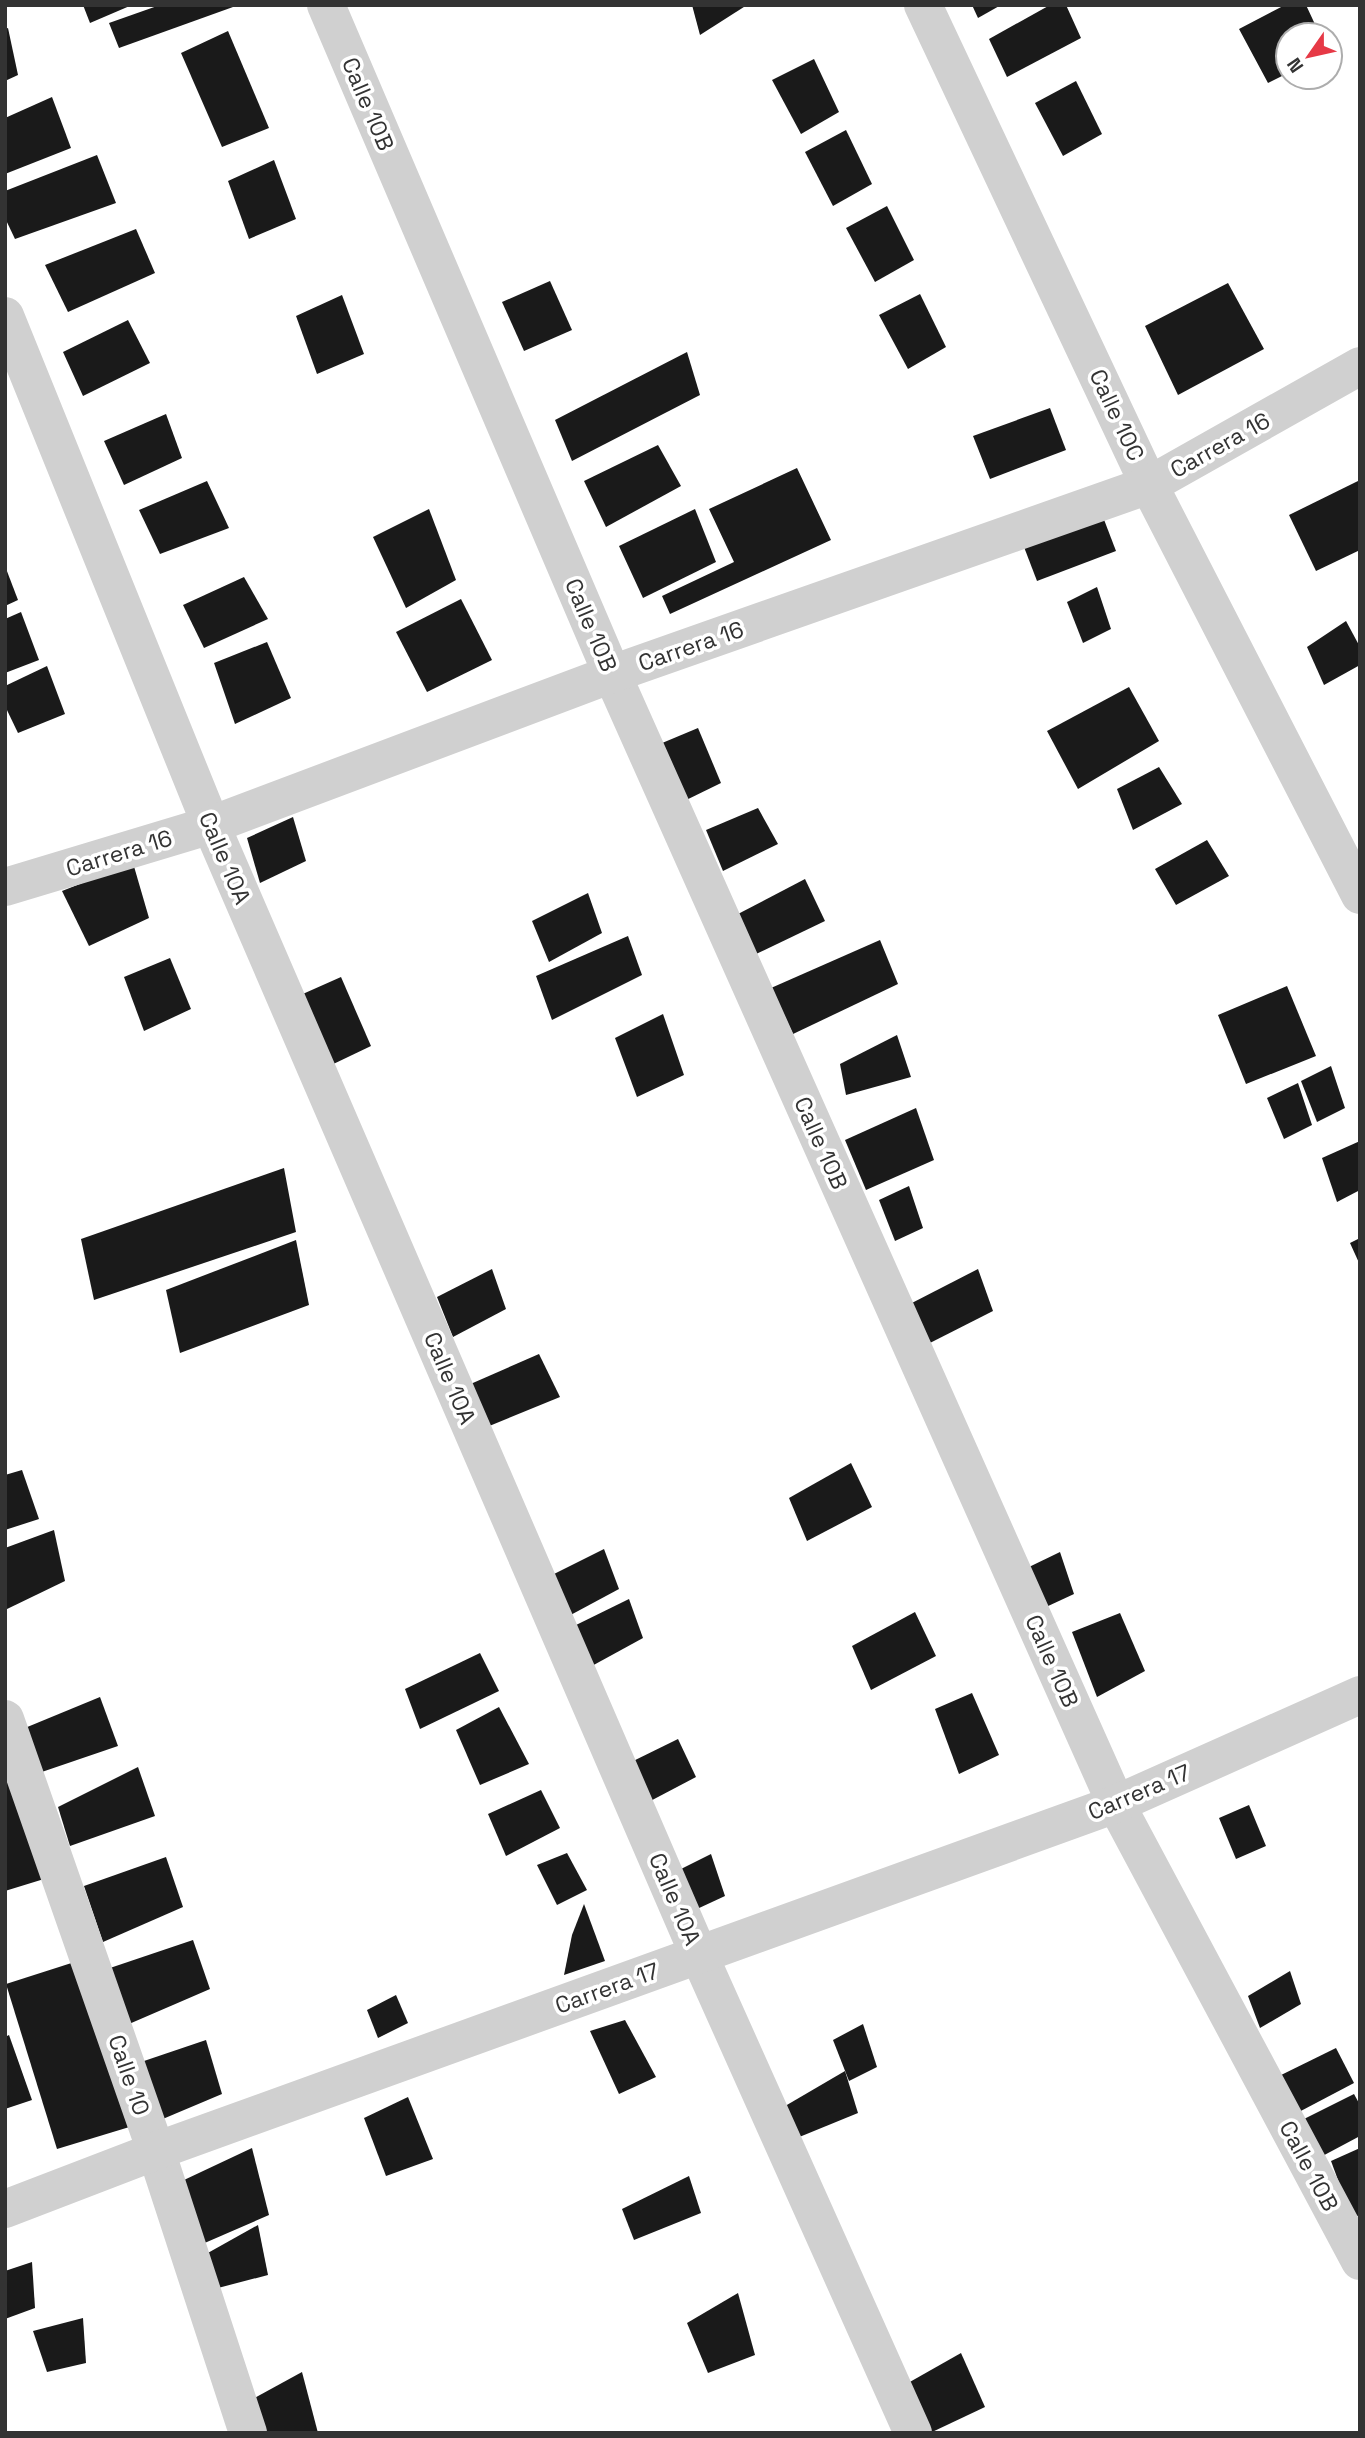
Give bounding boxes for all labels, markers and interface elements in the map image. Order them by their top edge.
north arrow [1274,21,1344,91]
street label: Calle 10B [335,53,401,155]
text: N [1281,53,1309,77]
street label: Calle 10C [1083,364,1151,466]
street label: Carrera 16 [1165,405,1275,485]
street label: Calle 10B [558,574,624,676]
street label: Carrera 16 [634,614,748,678]
street label: Calle 10A [192,807,258,909]
street label: Carrera 16 [62,823,176,883]
street label: Calle 10B [787,1092,855,1194]
street label: Calle 10A [417,1327,483,1429]
street label: Calle 10B [1018,1610,1086,1712]
street label: Carrera 17 [1083,1757,1195,1827]
street label: Calle 10A [642,1848,708,1950]
street label: Carrera 17 [551,1955,663,2021]
street label: Calle 10 [101,2031,157,2119]
street label: Calle 10B [1273,2116,1345,2216]

